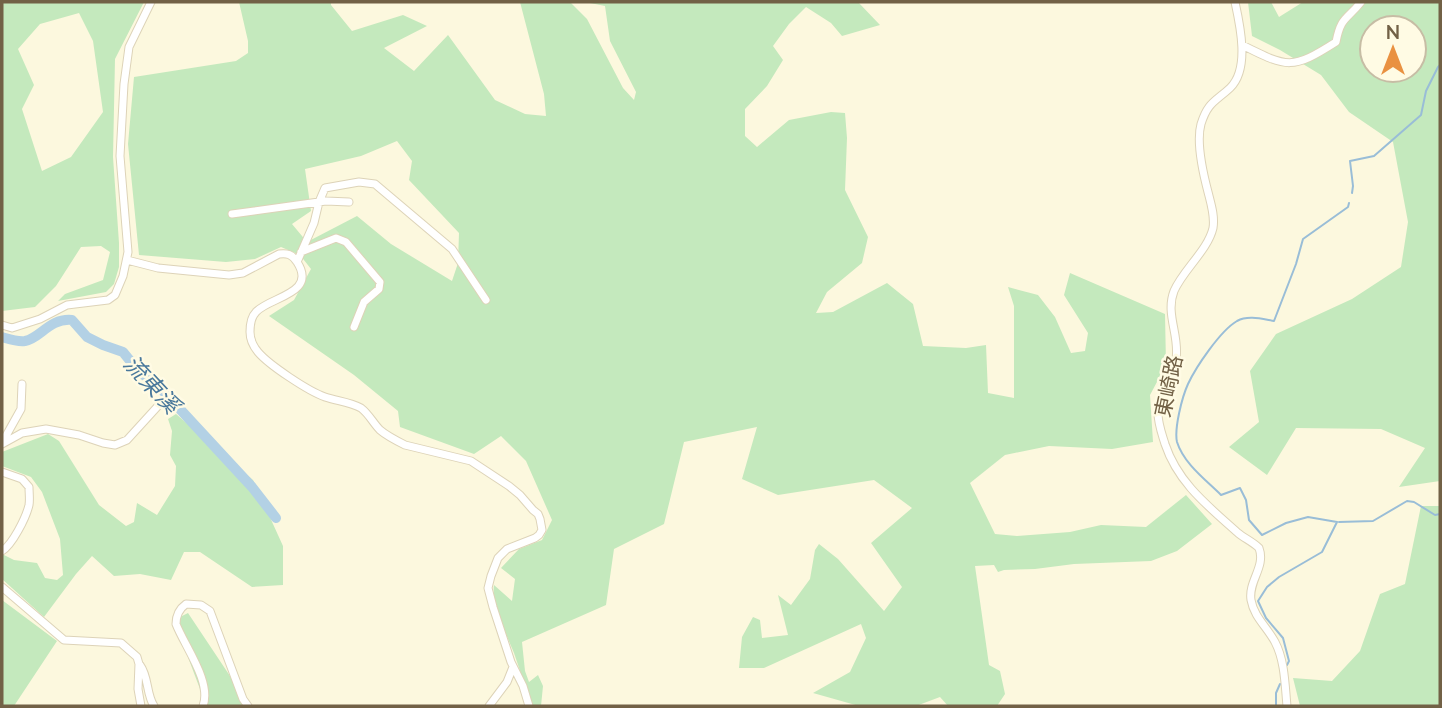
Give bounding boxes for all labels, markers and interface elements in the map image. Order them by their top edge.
north arrow [1358,14,1428,84]
text: N [1386,20,1400,44]
water label: 流東溪 [118,349,188,421]
street label: 東崎路 [1149,352,1187,420]

